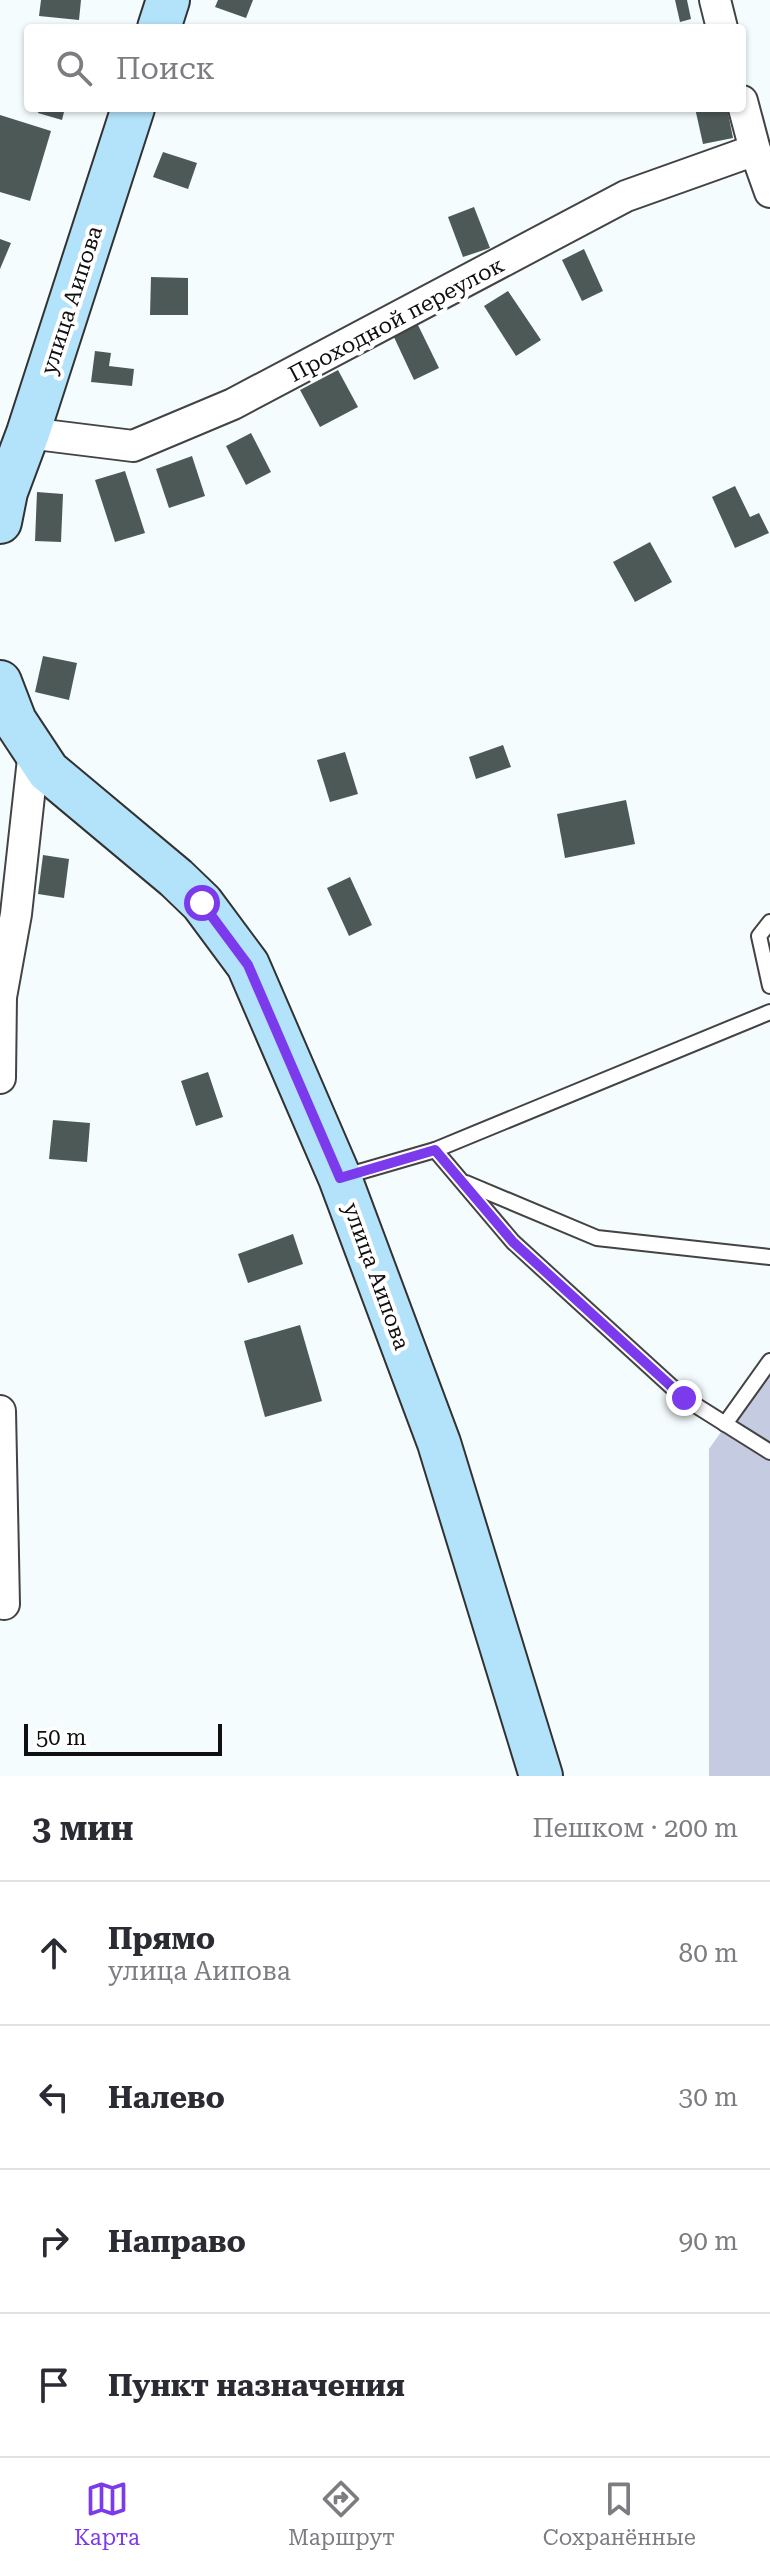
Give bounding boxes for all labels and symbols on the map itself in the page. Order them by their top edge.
street label: улица Аипова [36,223,107,378]
street label: Проходной переулок [284,252,508,387]
route start [184,885,220,921]
street label: улица Аипова [338,1199,415,1353]
route end [666,1380,702,1416]
scale bar [24,1720,222,1756]

